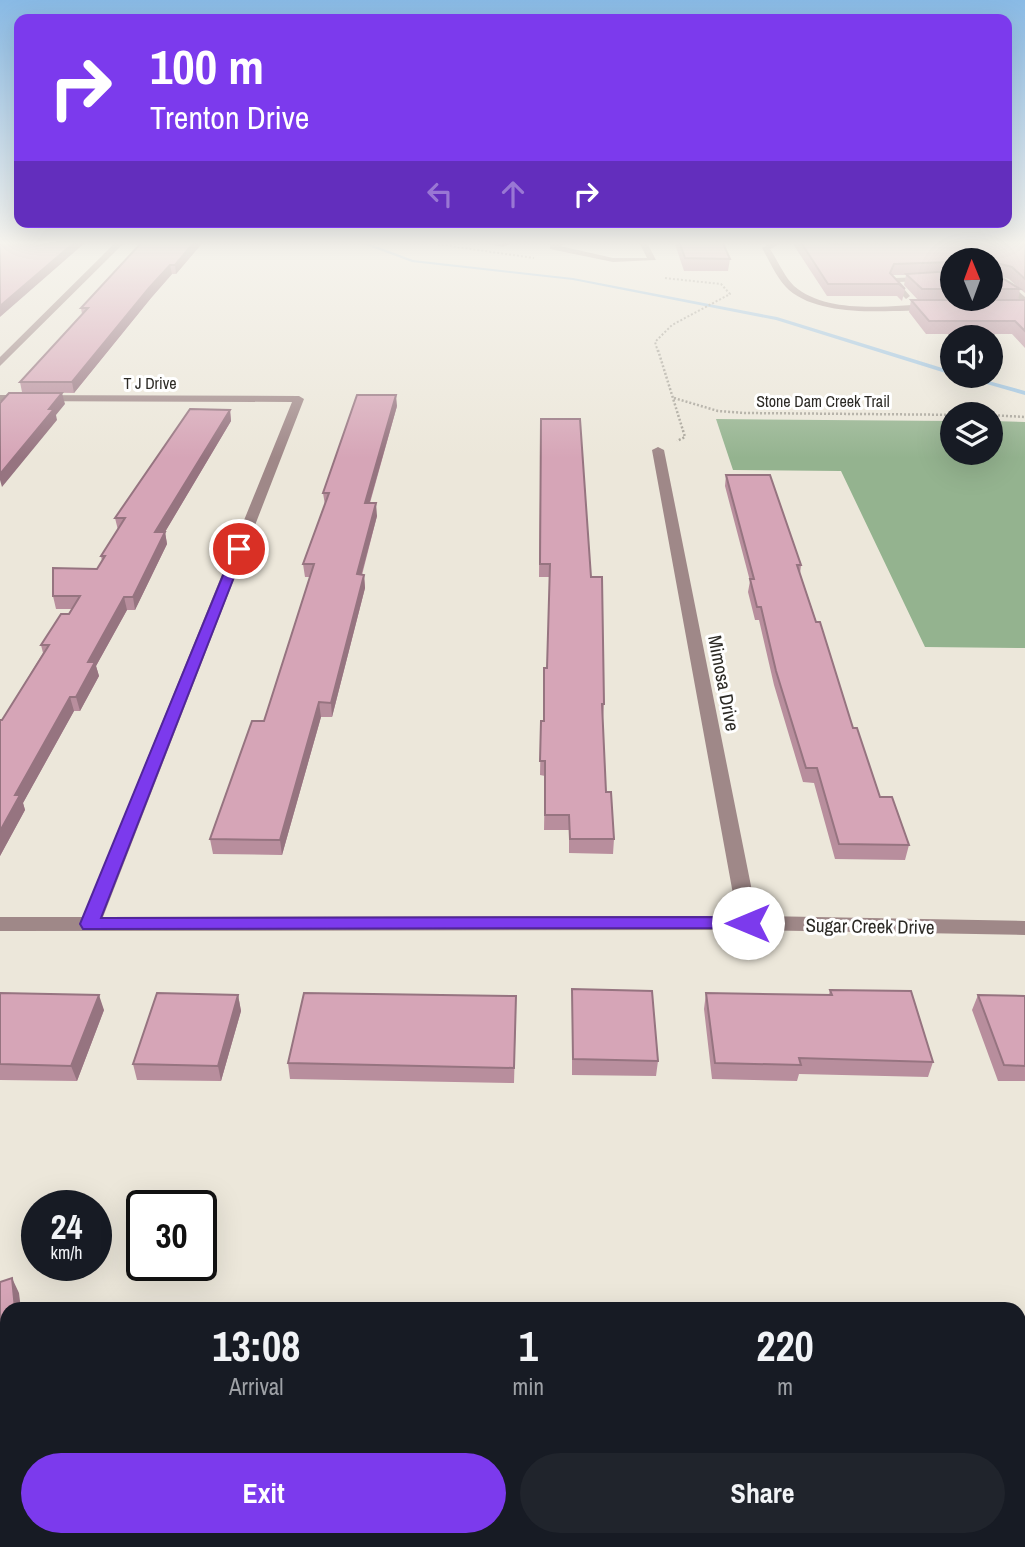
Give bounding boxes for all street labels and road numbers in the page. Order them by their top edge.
street label: T J Drive [124,372,177,394]
street label: Stone Dam Creek Trail [756,390,890,412]
street label: Mimosa Drive [702,633,746,733]
street label: Sugar Creek Drive [805,912,935,940]

